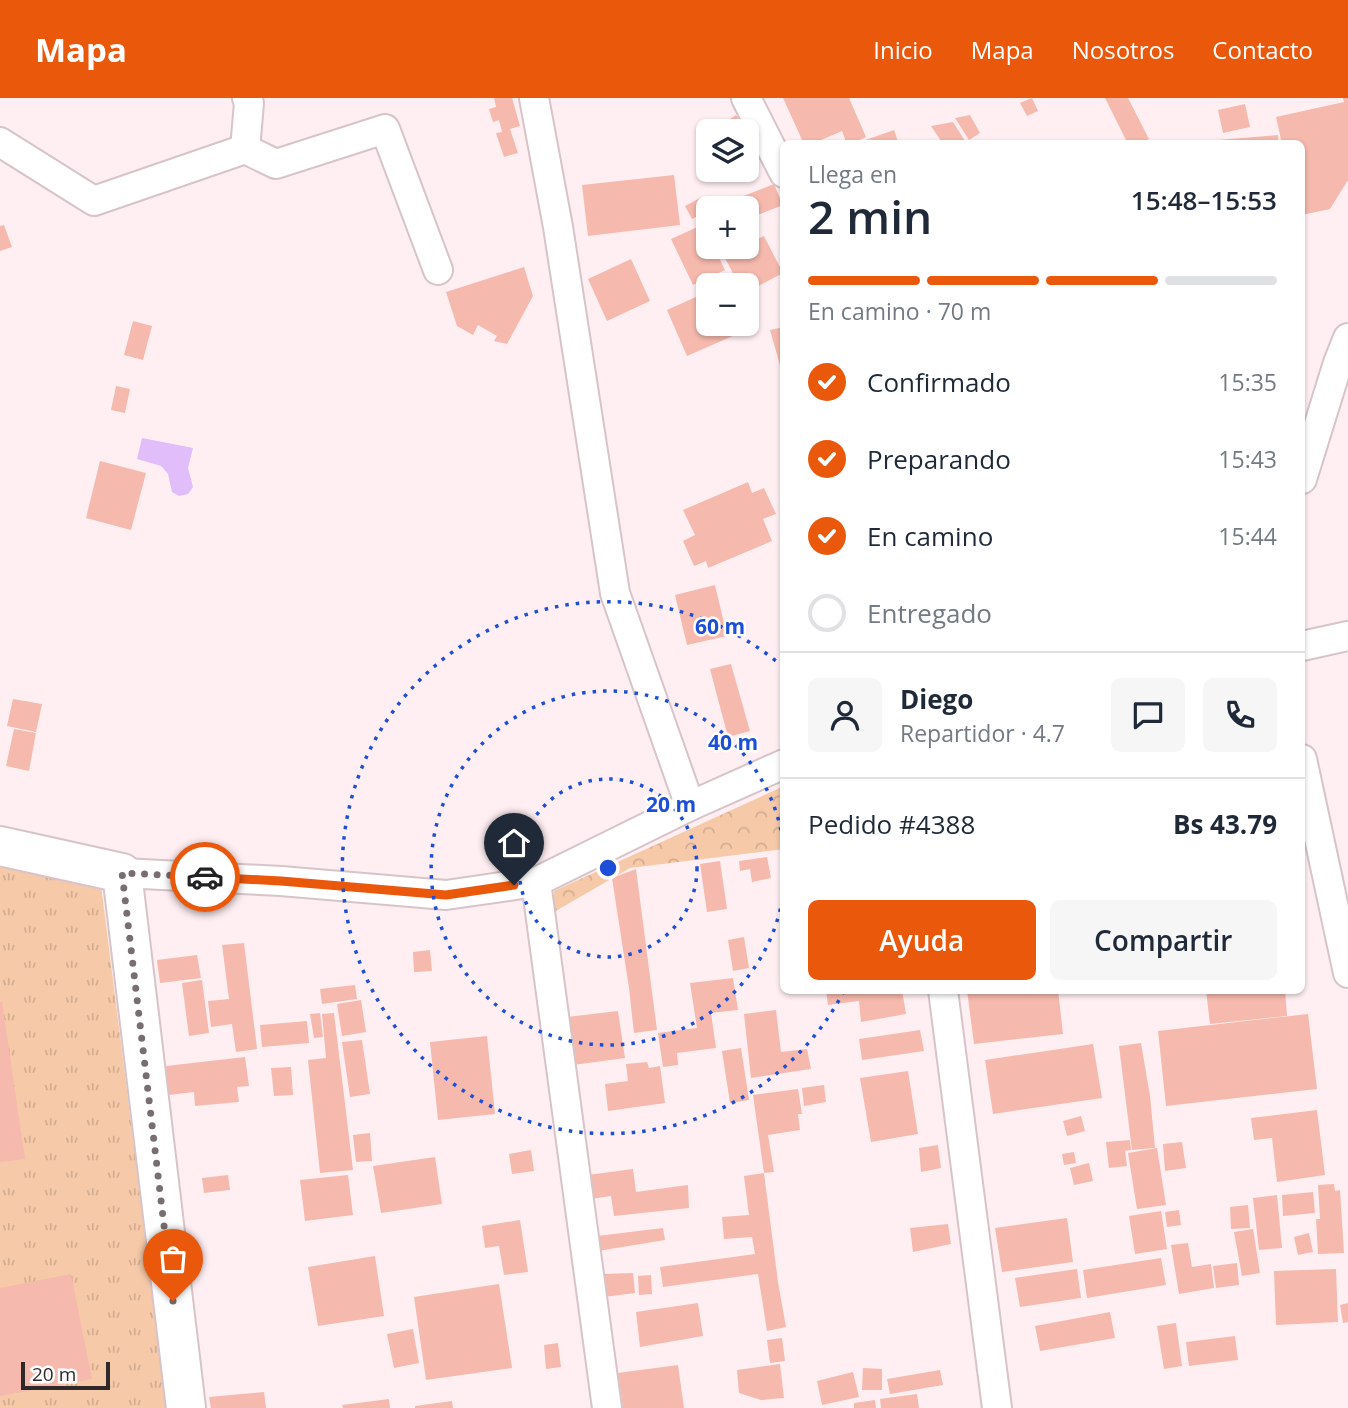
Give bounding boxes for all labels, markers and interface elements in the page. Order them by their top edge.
text: Mapa [35,27,127,72]
text: Inicio [873,33,933,66]
text: Mapa [971,33,1034,66]
text: Nosotros [1072,33,1174,66]
text: Contacto [1212,33,1313,66]
map controls [696,119,759,336]
button: layers [696,119,759,182]
text: Llega en [808,158,897,190]
text: 15:48–15:53 [1131,182,1277,218]
text: 2 min [808,185,932,247]
button: + [696,196,759,259]
button: − [696,273,759,336]
text: En camino · 70 m [808,295,991,327]
icon: check [808,363,846,401]
text: Confirmado [867,364,1011,400]
text: 15:35 [1218,366,1277,398]
icon: check [808,440,846,478]
text: Preparando [867,441,1011,477]
text: 15:43 [1218,443,1277,475]
icon: check [808,517,846,555]
text: En camino [867,518,993,554]
text: 15:44 [1218,520,1277,552]
text: Entregado [867,595,992,631]
text: 60 m [695,612,745,640]
button: person [808,678,882,752]
button: chat [1111,678,1185,752]
button: phone [1203,678,1277,752]
text: Diego [900,681,973,717]
text: Repartidor · 4.7 [900,717,1065,749]
text: 40 m [708,728,758,756]
text: 20 m [646,790,696,818]
text: Pedido #4388 [808,806,975,842]
text: Bs 43.79 [1173,806,1277,842]
pin [484,813,544,885]
icon: home [495,824,533,862]
courier [170,842,240,912]
centre of rings [596,856,620,880]
icon: car [186,858,224,896]
button: Ayuda [808,900,1036,980]
button: Compartir [1050,900,1277,980]
pin [143,1229,203,1301]
icon: bag [154,1240,192,1278]
scale bar [21,1359,110,1391]
text: 20 m [32,1361,76,1387]

